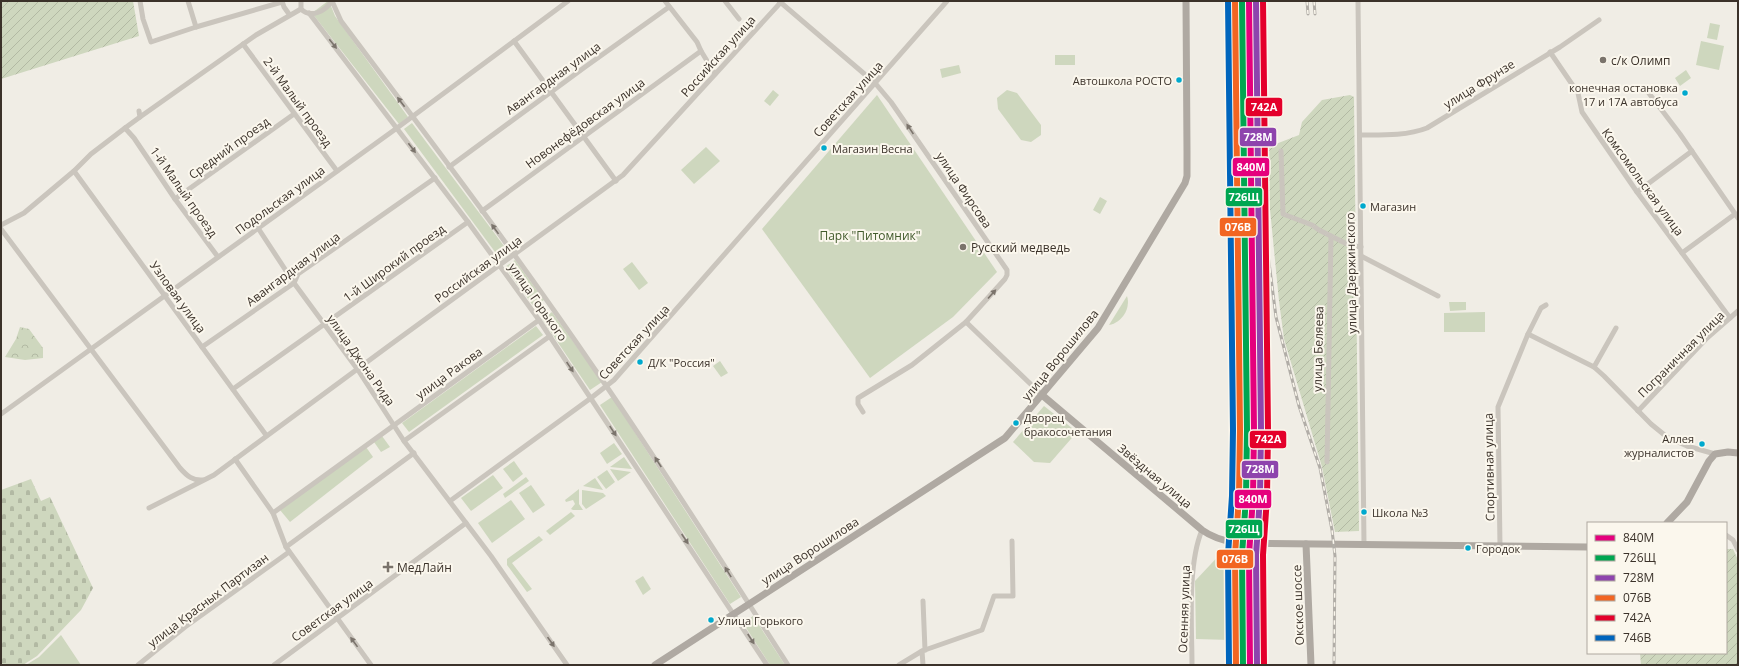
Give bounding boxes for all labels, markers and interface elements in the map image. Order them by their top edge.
street label: Российская улица [677,12,759,100]
street label: Авангардная улица [502,38,604,118]
one-way arrow [329,39,338,50]
place label: с/к Олимп [1611,52,1671,69]
street label: 2-й Малый проезд [260,54,336,150]
street label: улица Фрунзе [1440,55,1518,113]
marker: с/к Олимп [1598,55,1608,65]
street label: Советская улица [809,57,887,141]
place label: Автошкола РОСТО [1073,73,1172,88]
street label: Новонефёдовская улица [522,74,648,172]
marker: Автошкола РОСТО [1174,75,1184,85]
place label: конечная остановка 17 и 17А автобуса [1569,80,1678,109]
marker: конечная остановка 17 и 17А автобуса [1680,88,1690,98]
one-way arrow [397,97,405,107]
line badge: 742А [1245,97,1283,117]
text: 742А [1251,99,1278,114]
street label: Средний проезд [185,113,273,183]
one-way arrow [906,124,914,135]
street label: Комсомольская улица [1598,125,1688,239]
line badge: 728М [1239,127,1277,147]
text: 728М [1243,129,1273,144]
place label: Магазин Весна [832,141,913,156]
one-way arrow [408,142,416,153]
street label: 1-й Малый проезд [146,143,222,241]
marker: Магазин Весна [819,143,829,153]
street label: улица Фирсова [932,148,996,232]
line badge: 840М [1232,157,1270,177]
text: 840М [1236,159,1266,174]
street label: Подольская улица [232,162,328,238]
line badge: 726Щ [1225,187,1263,207]
text: 726Щ [1228,189,1260,204]
place label: Магазин [1370,199,1416,214]
marker: Магазин [1358,201,1368,211]
street label: улица Дзержинского [1341,212,1361,334]
line badge: 076В [1219,217,1257,237]
text: 076В [1225,219,1251,234]
street label: 1-й Широкий проезд [340,220,448,306]
one-way arrow [491,224,499,234]
park label: Парк "Питомник" [819,227,921,244]
street label: Авангардная улица [243,228,343,310]
street label: Российская улица [431,231,525,307]
place label: Русский медведь [971,239,1070,256]
marker: Русский медведь [958,242,968,252]
street label: Узловая улица [146,257,210,337]
street label: улица Горького [505,260,571,344]
one-way arrow [987,289,996,298]
street label: Советская улица [595,301,673,383]
street label: улица Ворошилова [1018,306,1102,404]
street label: улица Беляева [1309,306,1327,392]
street label: Пограничная улица [1634,307,1728,401]
street label: улица Джона Рида [323,311,399,409]
street label: улица Ракова [412,343,486,403]
place label: Д/К "Россия" [648,355,715,370]
marker: Д/К "Россия" [635,357,645,367]
one-way arrow [566,361,574,372]
place label: Дворец бракосочетания [1024,410,1112,439]
street label: Спортивная улица [1480,413,1498,521]
marker: Дворец бракосочетания [1011,418,1021,428]
one-way arrow [609,426,617,436]
line badge: 742А [1249,430,1287,449]
text: 742А [1255,431,1282,446]
place label: Аллея журналистов [1624,431,1694,460]
marker: Аллея журналистов [1697,439,1707,449]
street label: Звёздная улица [1114,440,1196,512]
one-way arrow [654,456,661,468]
line badge: 728М [1241,460,1279,479]
text: 728М [1245,461,1275,476]
line badge: 840М [1234,489,1272,509]
text: 840М [1238,491,1268,506]
place label: Школа №3 [1372,505,1428,520]
marker: Школа №3 [1359,507,1369,517]
street label: улица Ворошилова [758,513,862,589]
line badge: 726Щ [1225,519,1263,539]
text: 726Щ [1228,521,1260,536]
legend [1587,522,1727,654]
text: 840М [1623,529,1654,546]
one-way arrow [681,534,689,545]
place label: Городок [1476,541,1521,556]
marker: Городок [1463,543,1473,553]
street label: улица Красных Партизан [144,549,272,651]
line badge: 076В [1216,549,1254,569]
text: 726Щ [1623,549,1657,566]
text: 076В [1222,551,1248,566]
place label: МедЛайн [397,559,452,576]
marker: МедЛайн [382,561,394,573]
street label: Окское шоссе [1288,564,1308,646]
street label: Осенняя улица [1174,565,1194,653]
one-way arrow [724,567,732,577]
text: 728М [1623,569,1654,586]
street label: Советская улица [288,575,376,645]
text: 076В [1623,589,1652,606]
text: 742А [1623,609,1652,626]
place label: Улица Горького [718,613,804,628]
marker: Улица Горького [706,615,716,625]
text: 746В [1623,629,1652,646]
one-way arrow [747,634,754,645]
one-way arrow [350,637,358,647]
one-way arrow [547,637,555,648]

